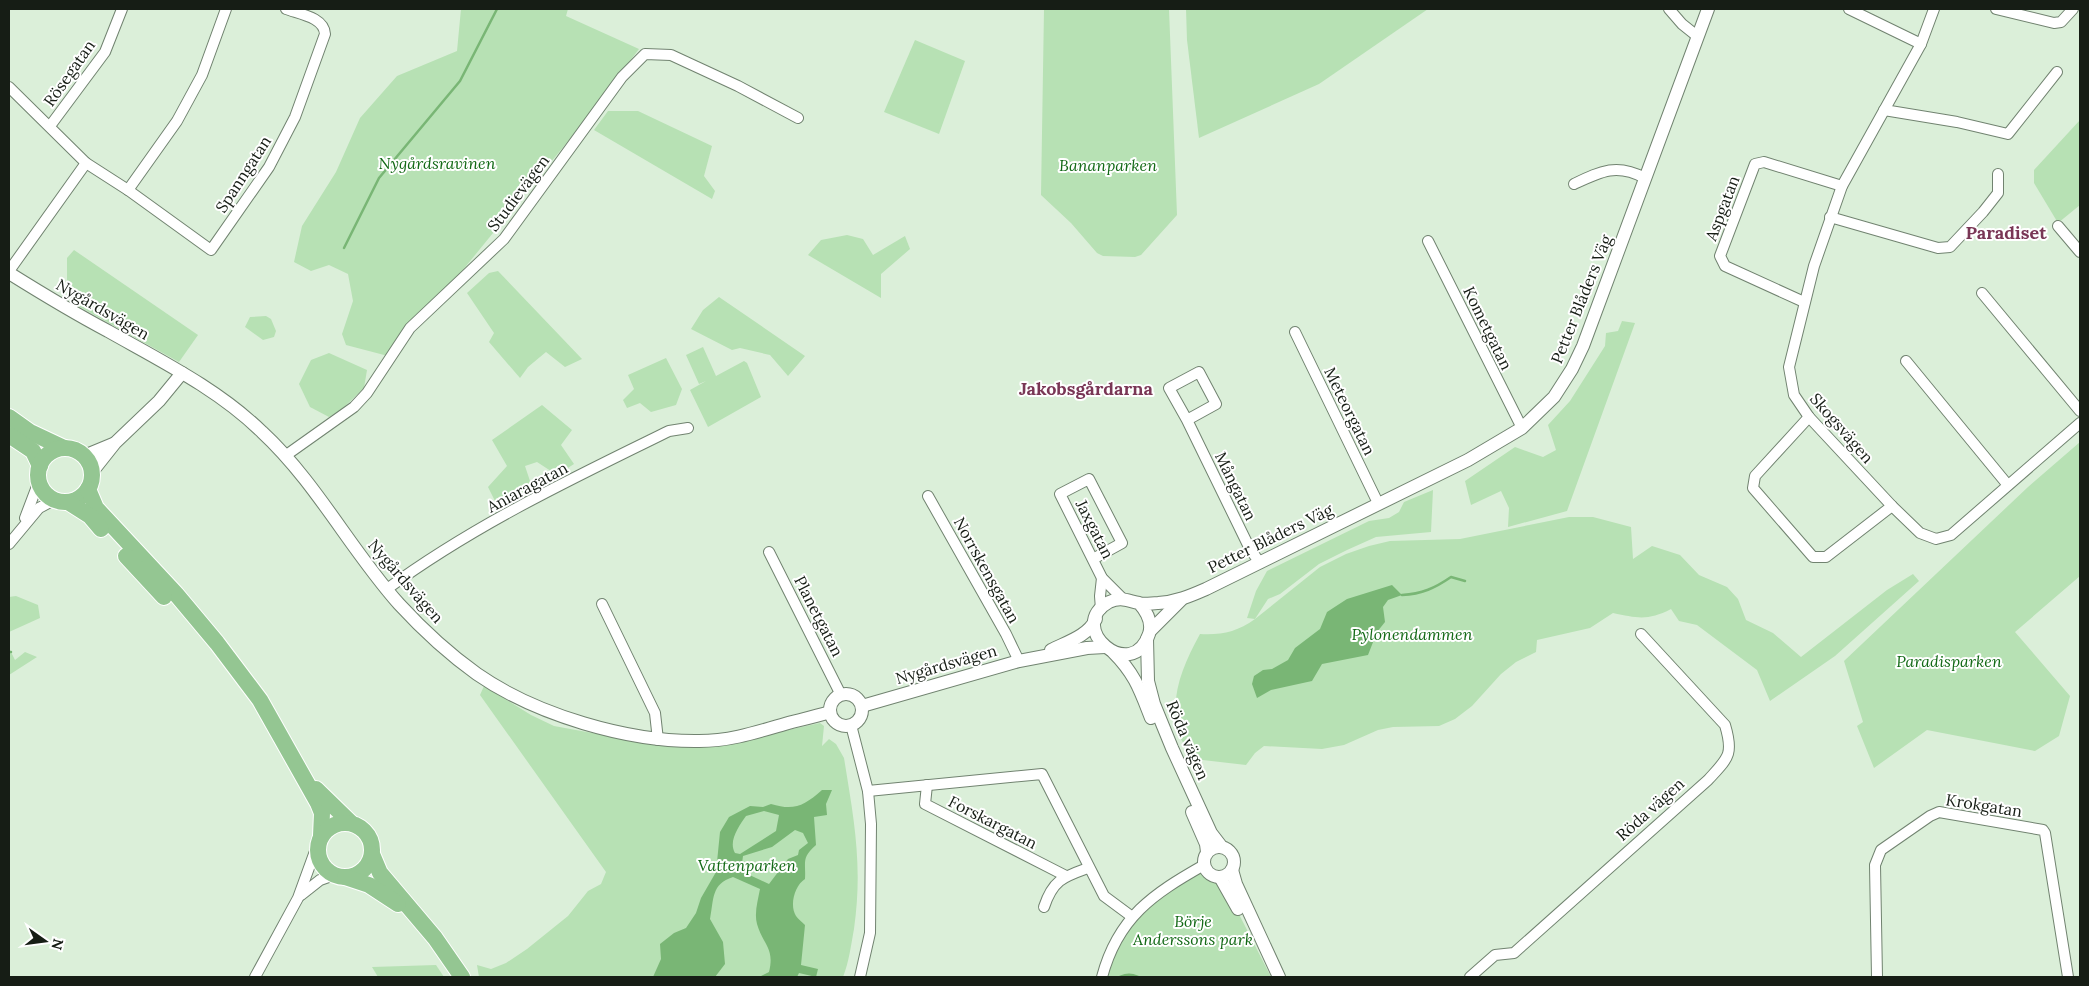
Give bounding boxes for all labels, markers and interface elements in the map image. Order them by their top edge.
street label: Rösegatan [39,36,99,110]
street label: Spanngatan [211,132,275,216]
street label: Studievägen [483,151,553,235]
park label: Nygårdsravinen [379,153,496,173]
park label: Bananparken [1059,155,1157,175]
street label: Aspgatan [1700,172,1744,244]
district label: Paradiset [1965,221,2047,244]
street label: Petter Blåders Väg [1546,231,1616,366]
street label: Nygårdsvägen [53,274,154,344]
street label: Kometgatan [1459,283,1517,373]
street label: Meteorgatan [1320,364,1380,458]
district label: Jakobsgårdarna [1019,377,1154,400]
street label: Skogsvägen [1806,389,1878,467]
street label: Mångatan [1211,448,1261,524]
street label: Aniaragatan [482,457,571,517]
street label: Jaxgatan [1071,495,1118,562]
street label: Petter Blåders Väg [1204,499,1337,577]
street label: Norrskensgatan [950,514,1025,627]
street label: Nygårdsvägen [364,535,448,627]
street label: Planetgatan [790,572,848,660]
park label: Pylonendammen [1351,624,1473,644]
street label: Nygårdsvägen [893,640,999,688]
park label: Paradisparken [1896,651,2002,671]
street label: Röda vägen [1162,697,1214,783]
street label: Röda vägen [1612,773,1688,845]
street label: Krokgatan [1944,789,2024,821]
street label: Forskargatan [945,791,1041,853]
park label: Vattenparken [698,855,796,875]
park label: Börje Anderssons park [1132,911,1253,949]
north arrow [20,916,70,966]
text: N [48,937,68,952]

